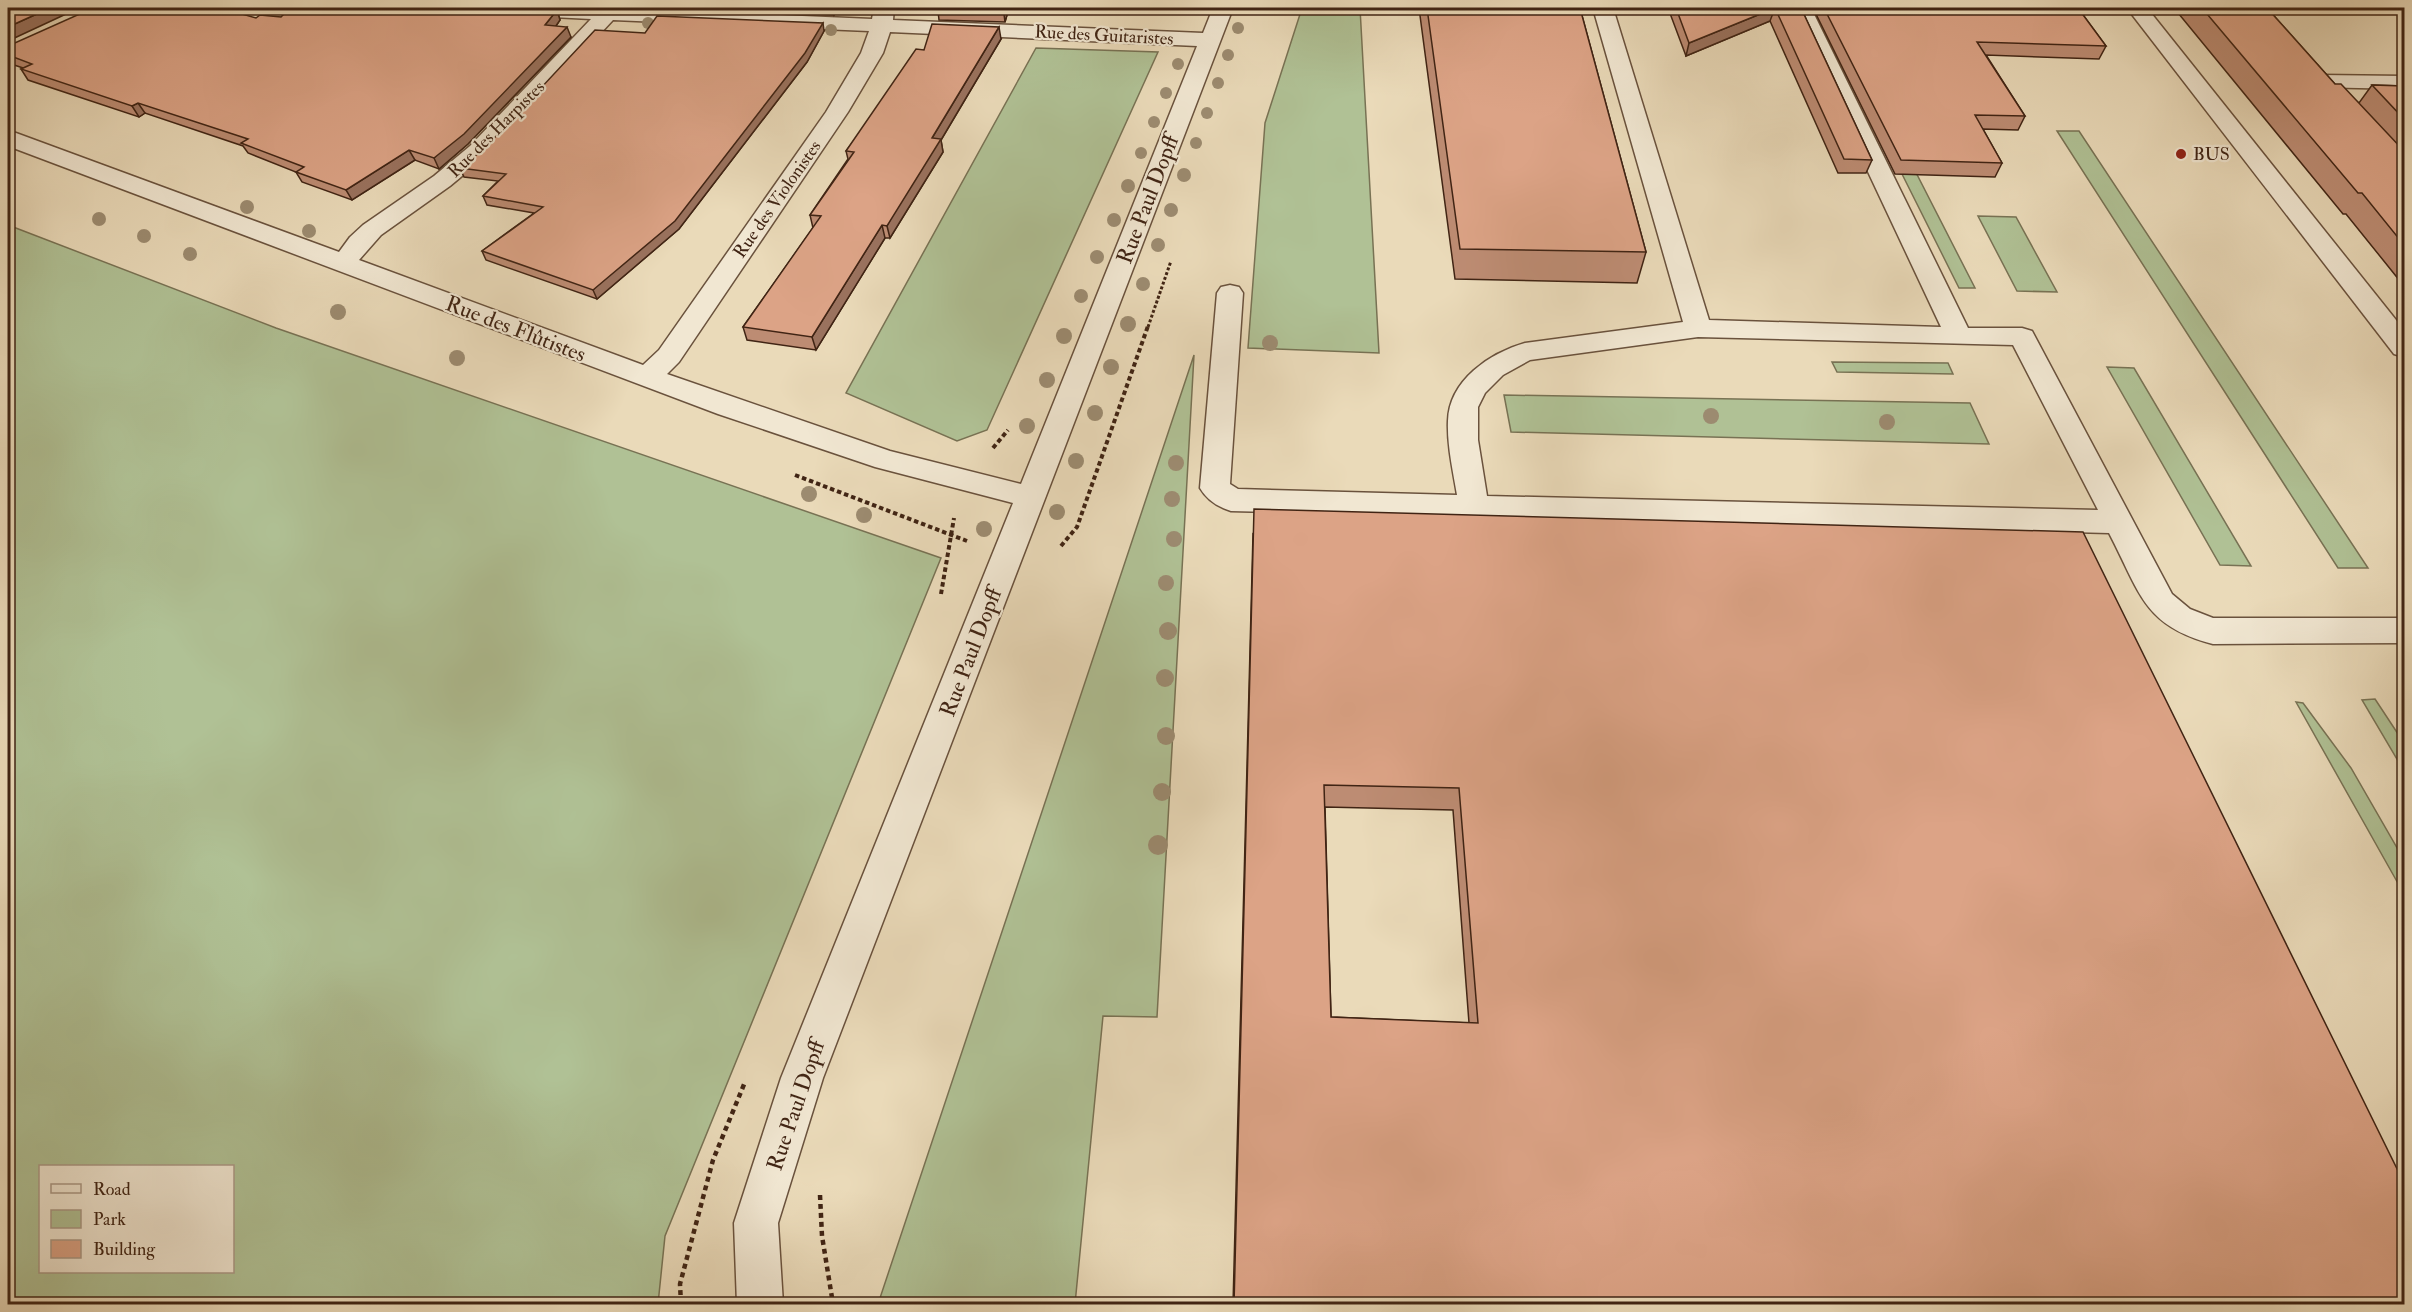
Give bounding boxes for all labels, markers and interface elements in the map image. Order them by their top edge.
street label: Rue des Guitaristes [1034,20,1174,51]
street label: Rue des Harpistes [443,76,550,183]
street label: Rue Paul Dopff [1111,128,1188,268]
street label: Rue des Violonistes [728,136,827,263]
place label: BUS [2193,143,2230,166]
marker: BUS [2174,147,2188,161]
street label: Rue des Flûtistes [442,289,590,369]
street label: Rue Paul Dopff [934,581,1011,721]
street label: Rue Paul Dopff [761,1033,833,1174]
legend [39,1165,234,1273]
text: Road [93,1178,131,1201]
text: Park [93,1208,126,1231]
text: Building [93,1238,156,1261]

